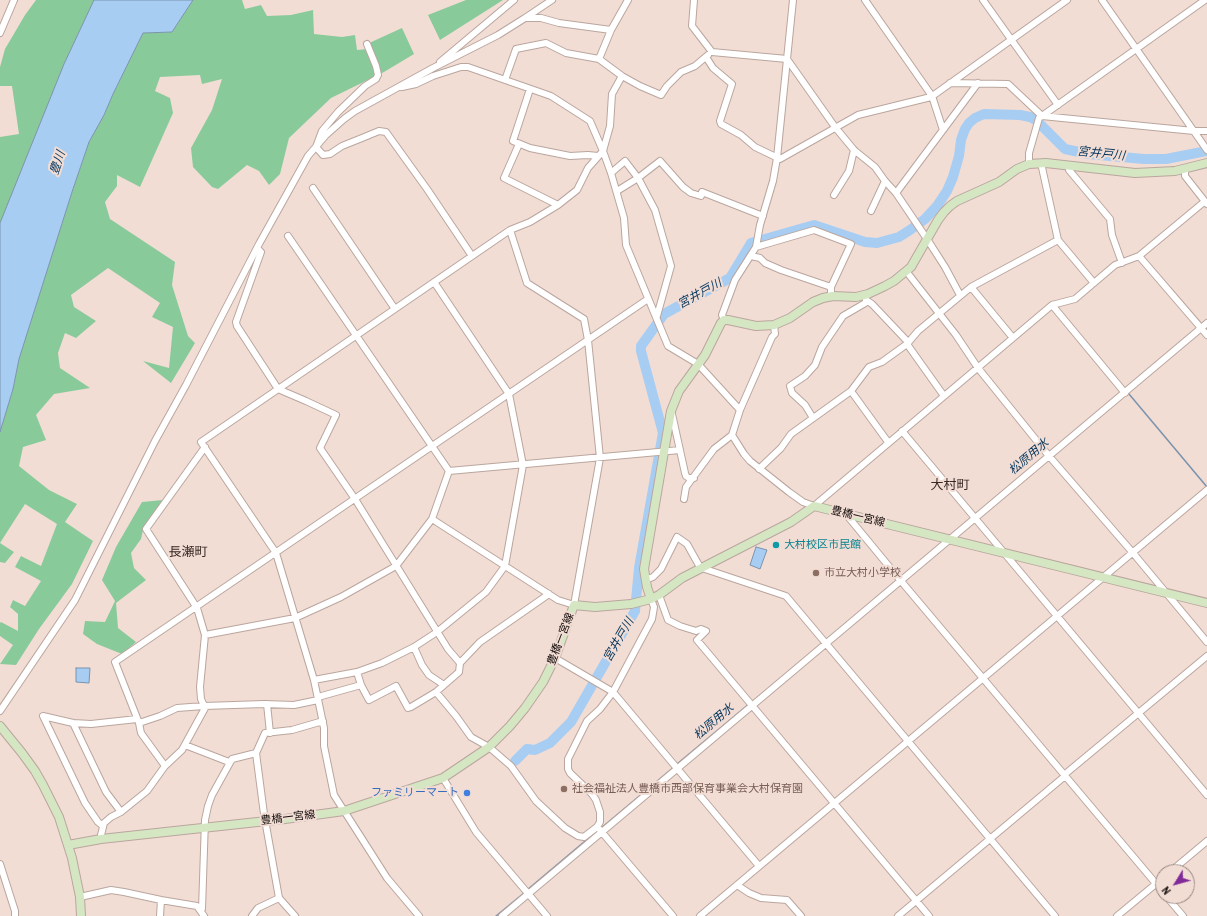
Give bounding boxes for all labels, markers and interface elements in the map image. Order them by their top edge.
water label: 宮井戸川 [1076,144,1126,164]
water label: 豊川 [47,149,69,177]
water label: 宮井戸川 [676,276,724,312]
water label: 松原用水 [1006,436,1052,478]
district label: 大村町 [931,478,969,494]
street label: 豊橋一宮線 [830,504,886,530]
place label: 大村校区市民館 [784,538,861,552]
marker: 大村校区市民館 [771,540,781,550]
district label: 長瀬町 [169,545,207,561]
place label: 市立大村小学校 [824,566,901,580]
marker: 市立大村小学校 [811,568,821,578]
street label: 豊橋一宮線 [545,611,577,667]
water label: 宮井戸川 [601,616,637,664]
water label: 松原用水 [691,701,737,743]
place label: 社会福祉法人豊橋市西部保育事業会大村保育園 [572,782,803,796]
marker: 社会福祉法人豊橋市西部保育事業会大村保育園 [559,784,569,794]
place label: ファミリーマート [371,786,459,800]
marker: ファミリーマート [462,788,472,798]
street label: 豊橋一宮線 [260,808,316,828]
north arrow [1155,864,1195,904]
text: N [1159,884,1174,897]

